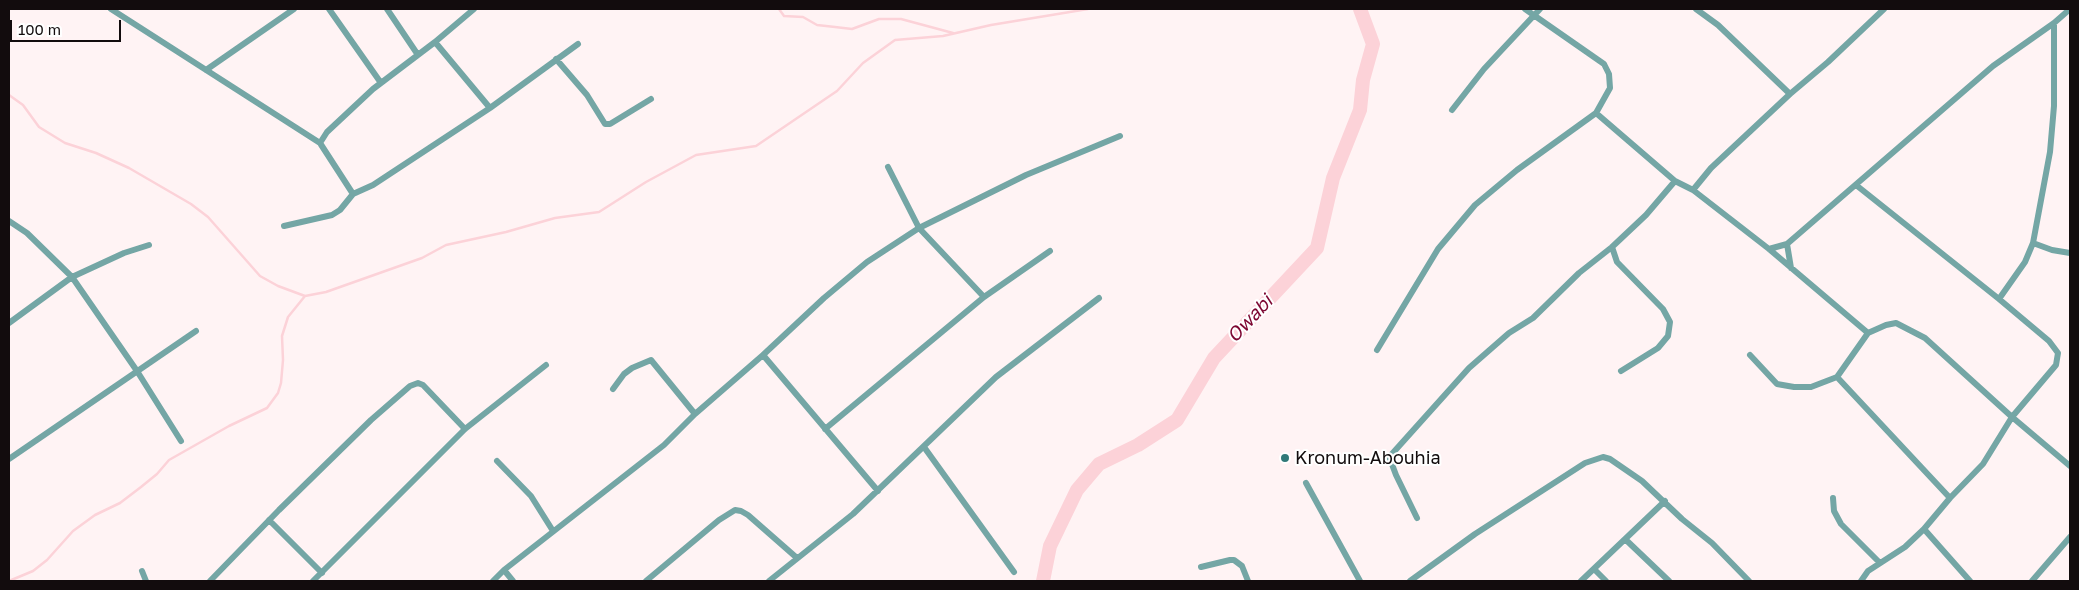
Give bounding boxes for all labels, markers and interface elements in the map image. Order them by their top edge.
scale bar [12,10,124,42]
text: 100 m [18,20,61,38]
water label: Owabi [1222,291,1278,347]
place label: Kronum-Abouhia [1295,447,1441,469]
marker: Kronum-Abouhia [1279,452,1291,464]

